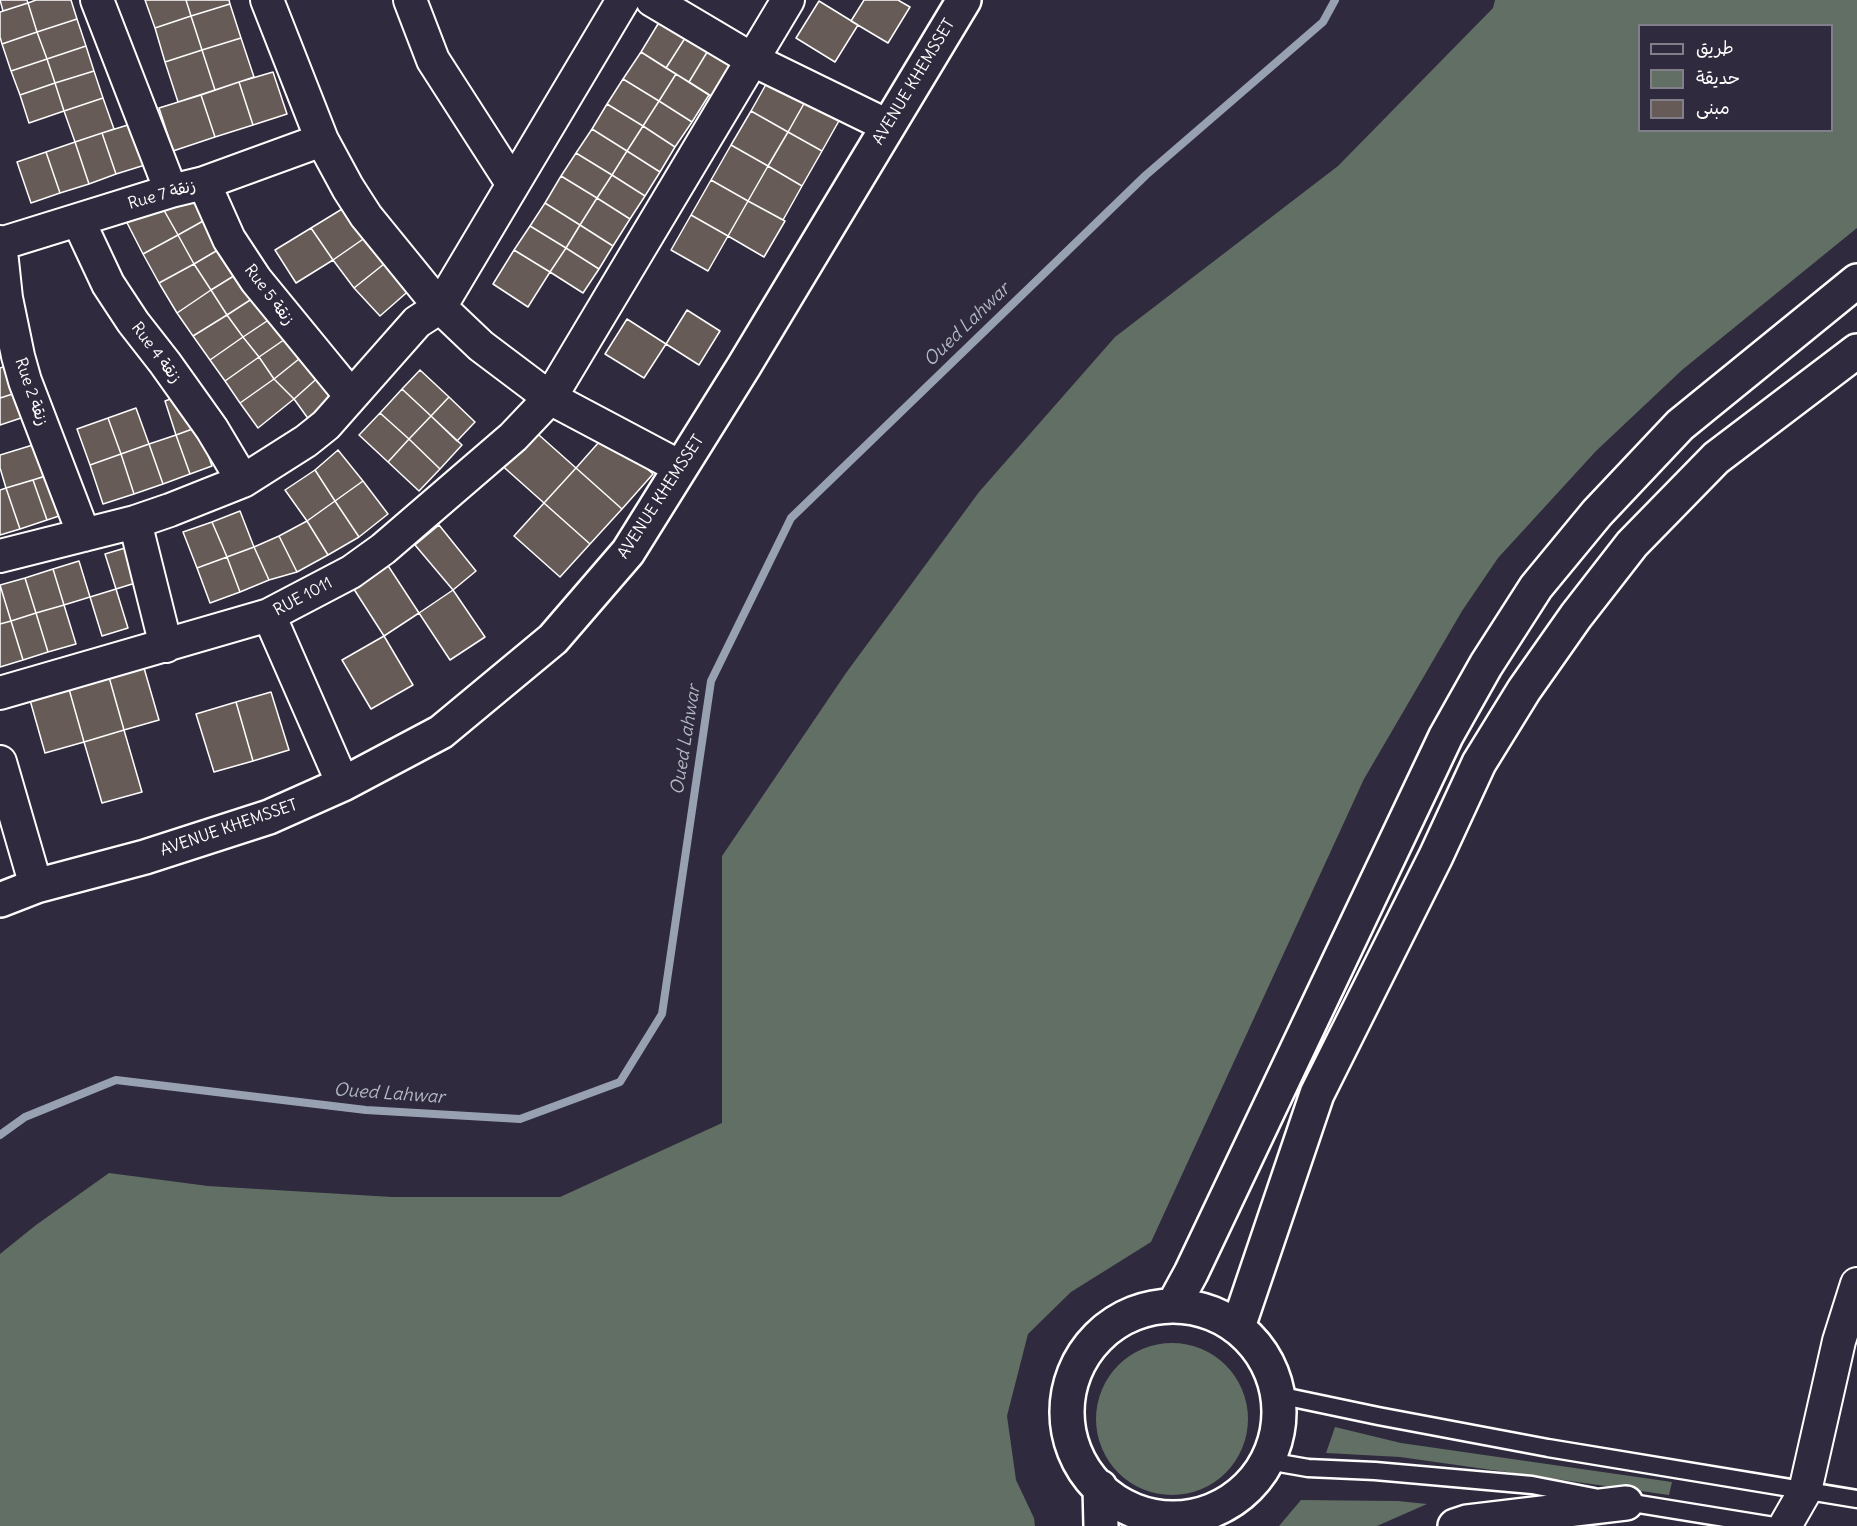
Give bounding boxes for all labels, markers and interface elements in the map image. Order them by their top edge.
street label: AVENUE KHEMSSET [869,15,959,149]
legend [1638,24,1833,132]
text: طريق [1696,36,1734,59]
text: حديقة [1696,66,1740,89]
text: مبنى [1696,96,1730,119]
street label: Rue 7 زنقة [126,176,198,214]
street label: Rue 5 زنقة [240,261,298,329]
water label: Oued Lahwar [920,279,1014,371]
street label: Rue 4 زنقة [127,319,185,387]
street label: Rue 2 زنقة [10,356,52,428]
street label: AVENUE KHEMSSET [614,432,708,562]
street label: RUE 1011 [270,574,336,620]
water label: Oued Lahwar [667,684,705,796]
street label: AVENUE KHEMSSET [158,796,300,860]
water label: Oued Lahwar [333,1079,445,1109]

